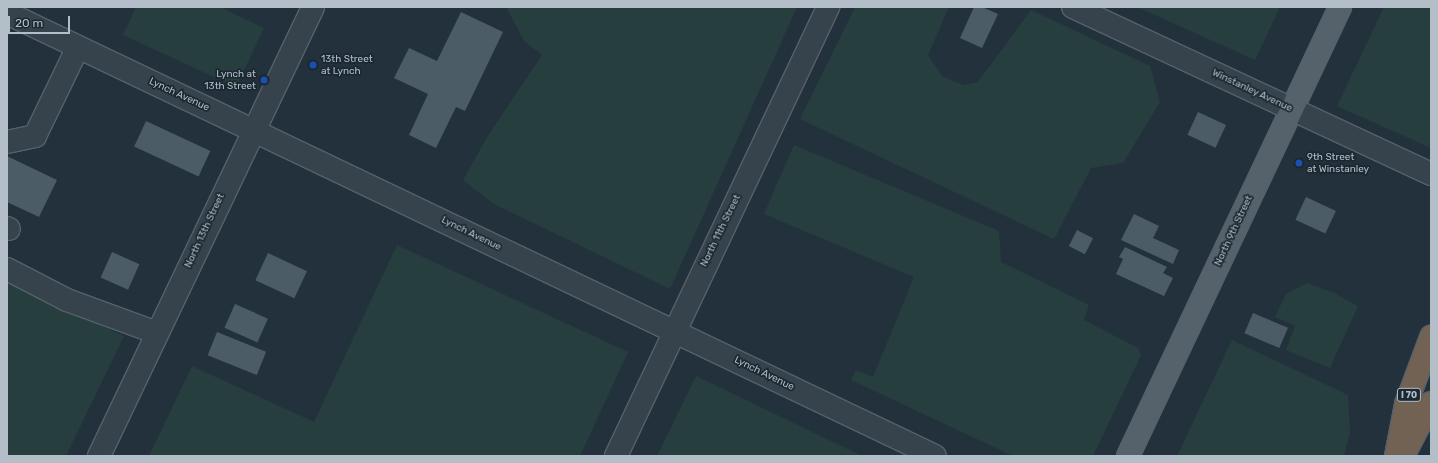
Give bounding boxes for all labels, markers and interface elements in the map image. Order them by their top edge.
scale bar [10,8,72,34]
text: 20 m [15,16,43,30]
place label: 13th Street at Lynch [321,53,373,76]
marker: 13th Street at Lynch [308,60,318,70]
street label: Winstanley Avenue [1210,67,1294,115]
place label: Lynch at 13th Street [204,68,256,92]
marker: Lynch at 13th Street [259,75,269,85]
street label: Lynch Avenue [147,76,211,114]
place label: 9th Street at Winstanley [1307,151,1369,174]
marker: 9th Street at Winstanley [1294,158,1304,168]
street label: North 13th Street [183,192,227,270]
street label: North 11th Street [698,193,744,269]
street label: North 9th Street [1212,194,1256,268]
street label: Lynch Avenue [439,214,503,254]
street label: Lynch Avenue [732,354,796,394]
road number: I 70 [1396,388,1422,402]

